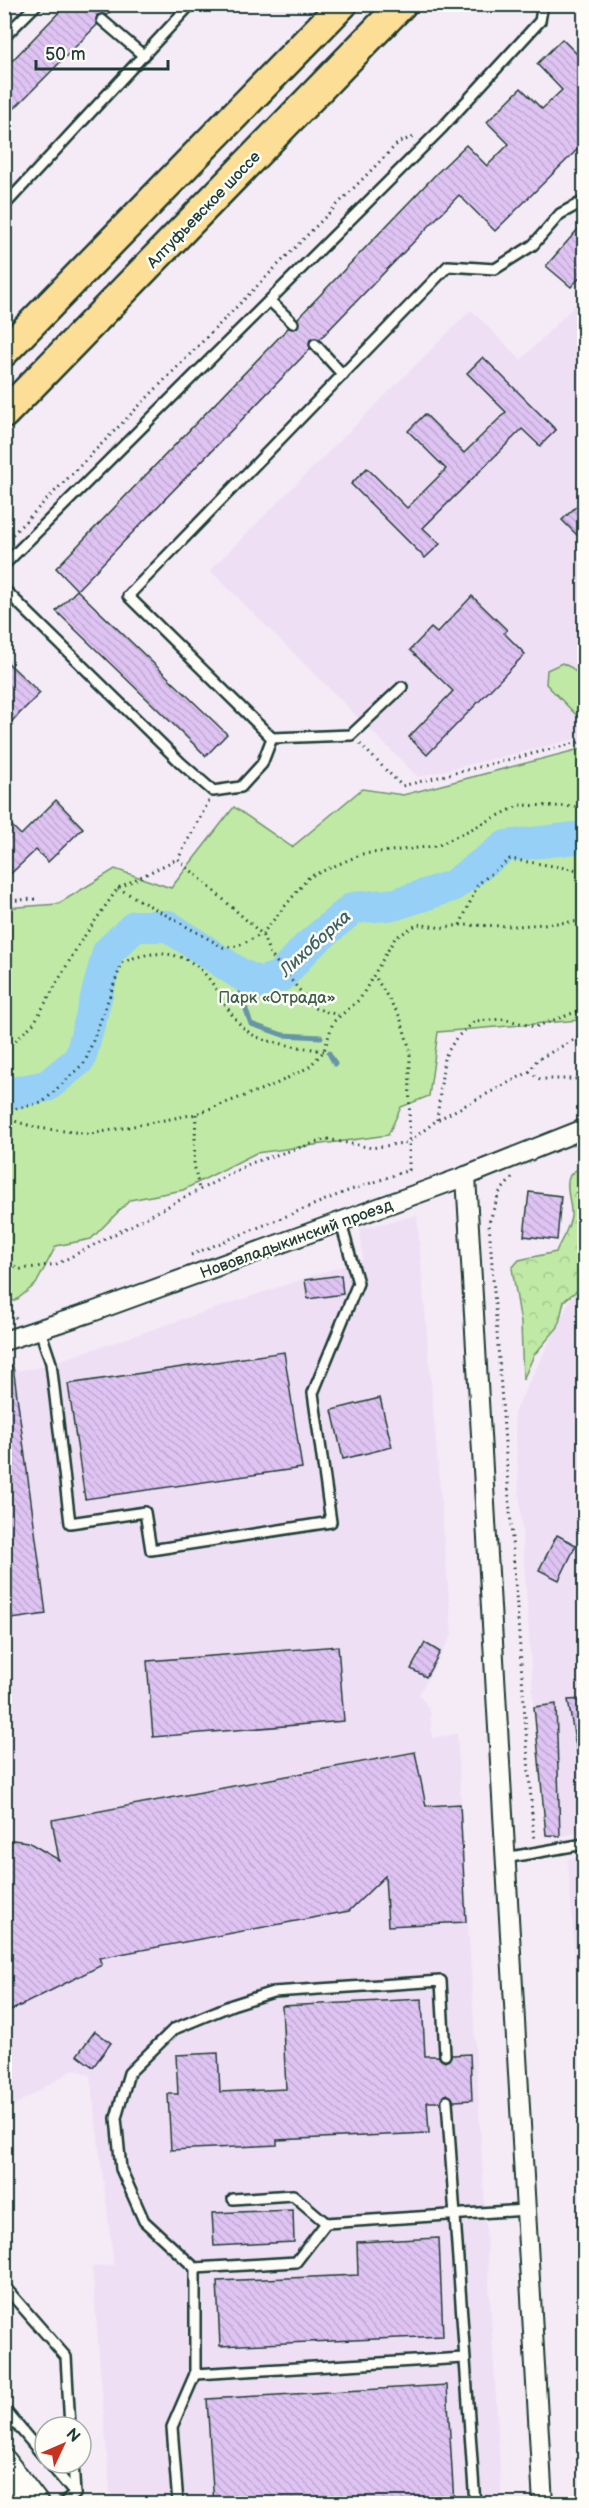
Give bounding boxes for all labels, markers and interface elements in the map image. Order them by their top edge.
scale bar [36,33,168,71]
text: 50 m [45,44,86,65]
street label: Алтуфьевское шоссе [143,148,265,273]
water label: Лихоборка [275,906,355,982]
park label: Парк «Отрада» [218,989,336,1008]
street label: Нововладыкинский проезд [198,1196,396,1283]
north arrow [33,2415,93,2475]
text: N [62,2425,84,2447]

